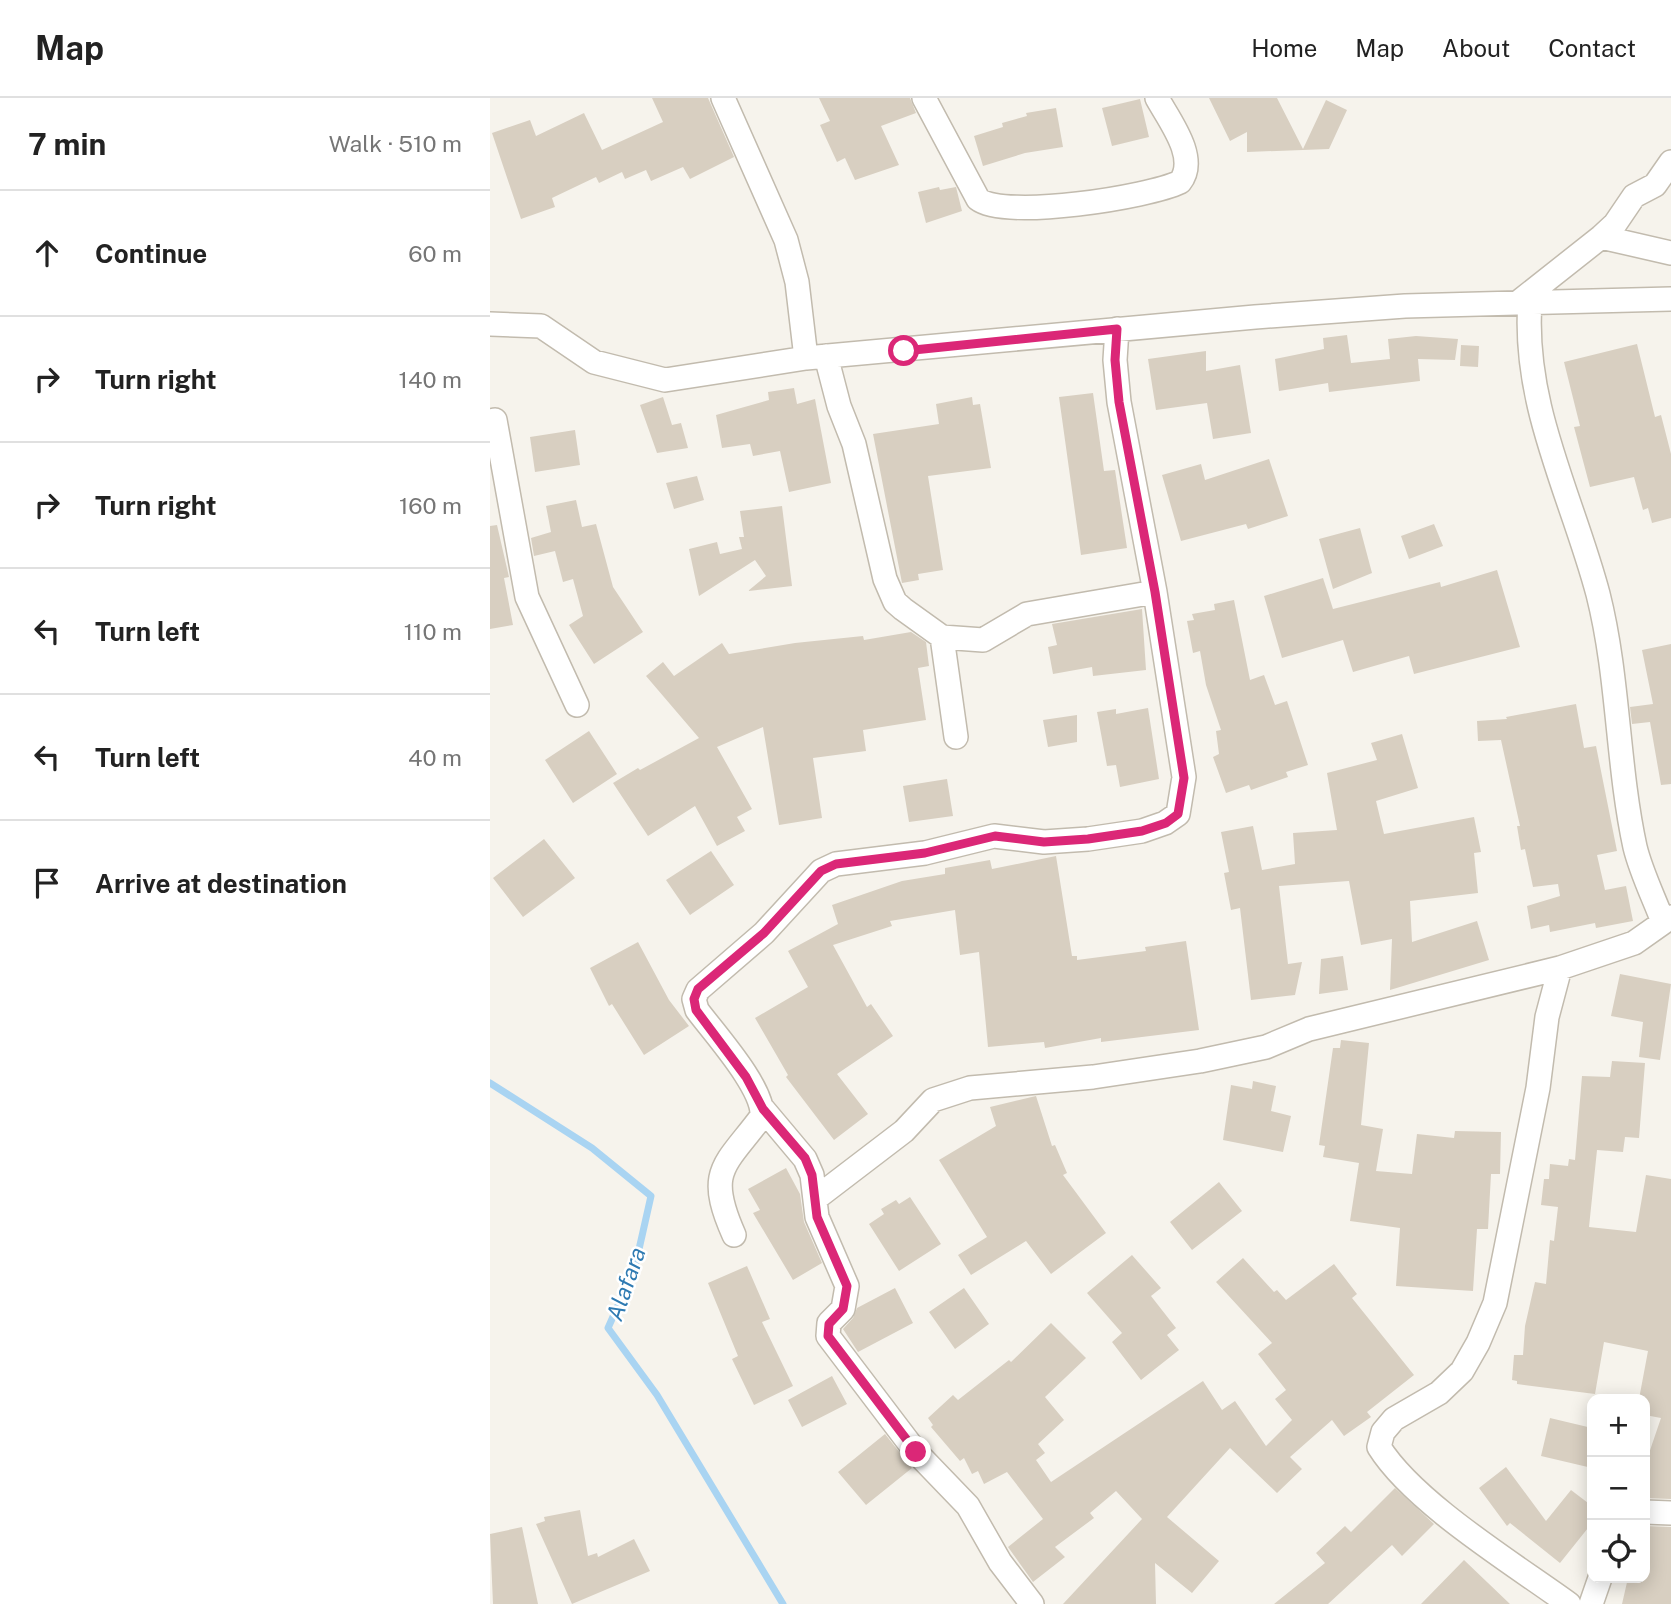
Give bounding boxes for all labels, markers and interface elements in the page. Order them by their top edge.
text: Map [35,29,104,67]
text: Home [1251,34,1317,62]
text: Map [1355,34,1404,62]
text: About [1442,34,1510,62]
text: Contact [1548,34,1636,62]
text: 7 min [28,126,106,162]
text: Walk · 510 m [329,130,462,157]
icon: ahead [28,234,66,272]
text: Continue [95,238,207,269]
text: 60 m [408,240,462,267]
route start [888,335,919,366]
icon: right [28,360,66,398]
text: Turn right [95,364,217,395]
text: 140 m [399,366,462,393]
icon: right [28,486,66,524]
text: Turn right [95,490,217,521]
text: 160 m [399,492,462,519]
icon: left [28,612,66,650]
text: Turn left [95,616,200,647]
text: 110 m [404,618,462,645]
icon: left [28,738,66,776]
text: Turn left [95,742,200,773]
text: 40 m [408,744,462,771]
icon: arrive [28,864,66,902]
text: Arrive at destination [95,868,347,899]
water label: Alafara [600,1244,651,1324]
map controls [1587,1394,1650,1583]
button: + [1587,1394,1650,1457]
route end [900,1436,931,1467]
button: − [1587,1457,1650,1520]
button: locate [1587,1520,1650,1583]

